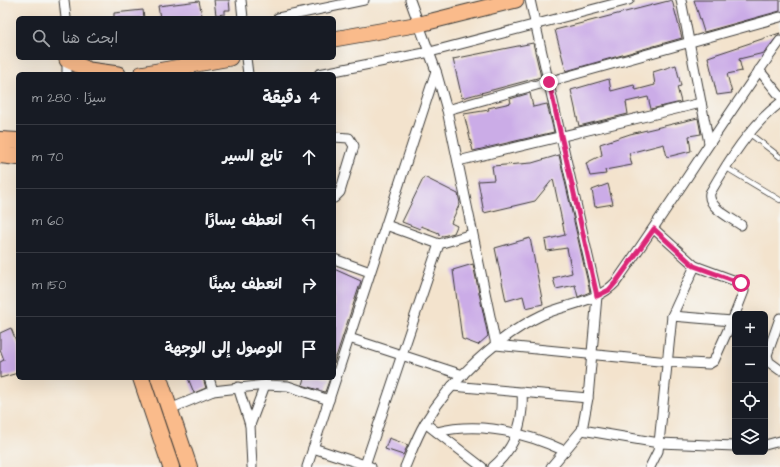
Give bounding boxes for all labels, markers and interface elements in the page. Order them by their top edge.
search box [16,16,336,60]
icon: search [30,27,52,49]
text: ابحث هنا [62,28,118,49]
route end [540,73,558,91]
text: 4 دقيقة [262,86,320,110]
text: سيرًا · 280 m [32,89,106,107]
text: تابع السير [223,146,282,167]
icon: ahead [298,146,320,168]
text: 70 m [32,148,64,166]
text: انعطف يسارًا [205,210,282,231]
icon: left [298,210,320,232]
text: 60 m [32,212,64,230]
text: انعطف يمينًا [209,274,282,295]
icon: right [298,274,320,296]
route start [732,274,750,292]
text: 150 m [32,276,66,294]
map controls [732,311,768,455]
button: + [732,311,768,347]
text: الوصول إلى الوجهة [165,338,282,359]
icon: arrive [298,338,320,360]
button: − [732,347,768,383]
button: locate [732,383,768,419]
button: layers [732,419,768,455]

